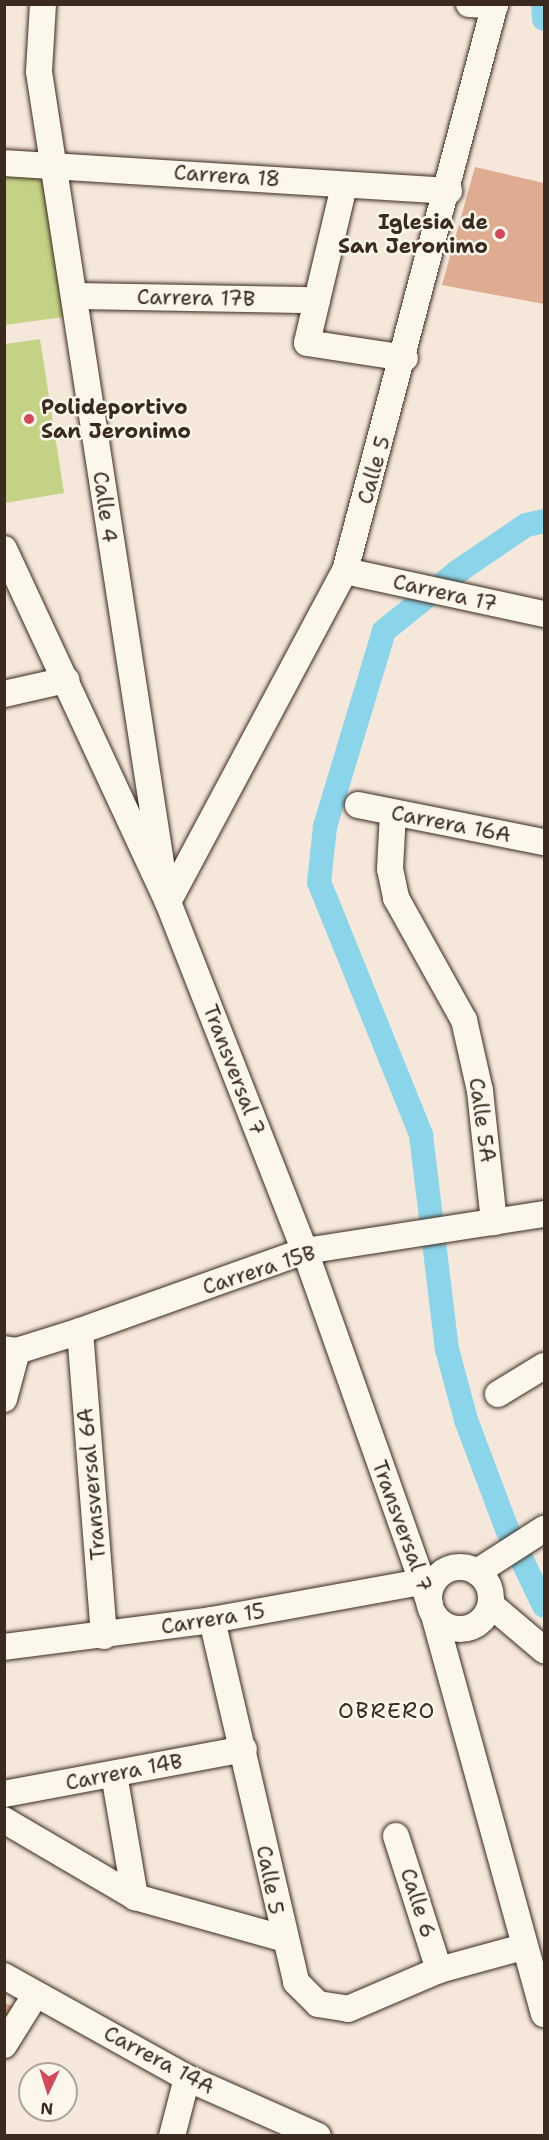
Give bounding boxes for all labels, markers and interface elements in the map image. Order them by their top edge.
street label: Carrera 18 [173,160,281,192]
place label: Iglesia de San Jeronimo [338,209,488,259]
marker: Iglesia de San Jeronimo [493,227,507,241]
street label: Carrera 17B [137,284,255,312]
place label: Polideportivo San Jeronimo [41,394,191,444]
marker: Polideportivo San Jeronimo [22,412,36,426]
street label: Calle 5 [352,433,396,507]
street label: Calle 4 [88,470,122,544]
street label: Carrera 17 [391,569,499,617]
street label: Carrera 16A [389,800,513,848]
street label: Transversal 7 [198,1001,270,1139]
street label: Calle 5A [464,1076,500,1164]
street label: Carrera 15B [199,1240,319,1300]
street label: Transversal 6A [73,1407,111,1561]
street label: Transversal 7 [367,1457,437,1595]
street label: Carrera 15 [159,1598,267,1640]
district label: OBRERO [338,1698,436,1724]
street label: Carrera 14B [63,1748,185,1796]
street label: Calle 5 [251,1843,289,1917]
street label: Calle 6 [395,1865,441,1941]
street label: Carrera 14A [99,2020,219,2100]
north arrow [18,2062,78,2122]
text: N [40,2098,54,2119]

